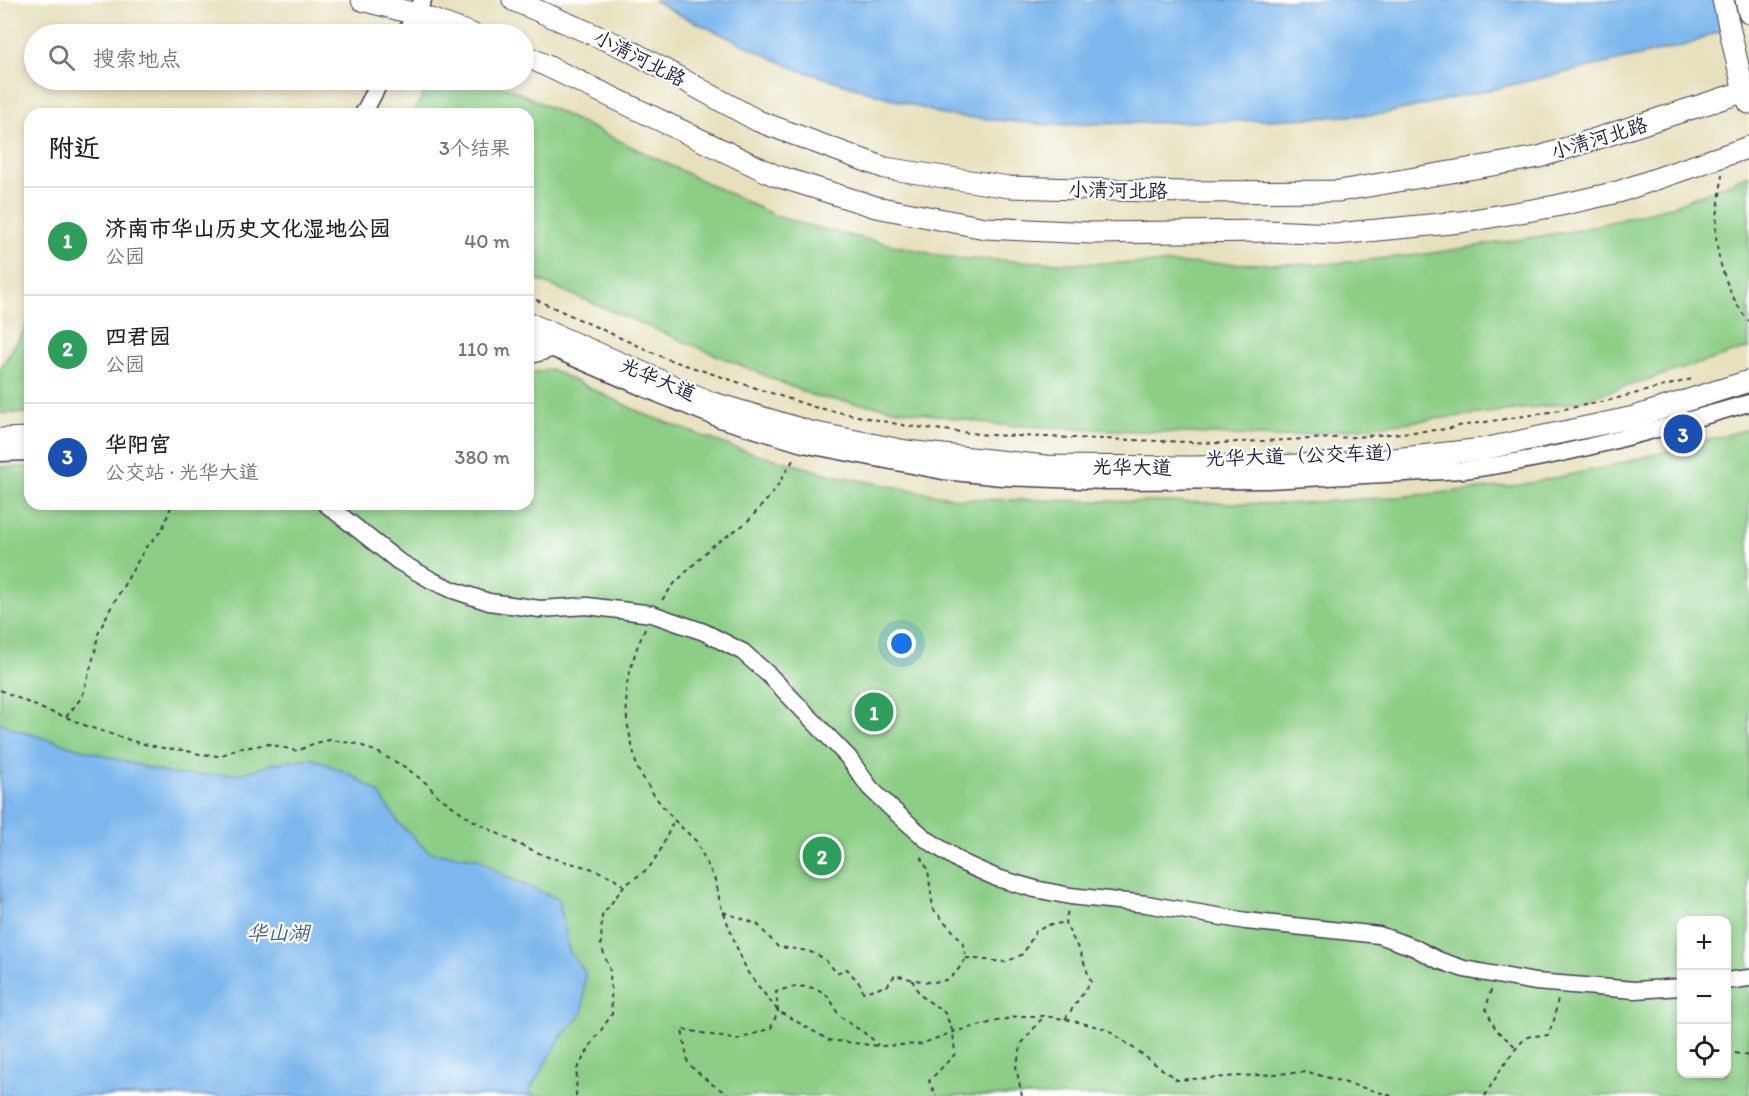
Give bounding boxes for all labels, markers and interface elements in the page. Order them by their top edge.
search box [24,24,534,90]
street label: 小清河北路 [590,25,691,92]
icon: search [45,41,78,74]
text: 搜索地点 [93,45,181,72]
street label: 小清河北路 [1548,112,1651,164]
text: 附近 [48,132,100,164]
text: 3个结果 [439,136,510,160]
street label: 小清河北路 [1068,177,1169,203]
text: 济南市华山历史文化湿地公园 [105,215,391,242]
text: 1 [63,229,72,253]
text: 40 m [464,229,510,253]
text: 公园 [105,244,145,268]
text: 四君园 [105,323,171,350]
text: 2 [62,337,73,361]
text: 110 m [458,337,510,361]
text: 公园 [105,352,145,376]
street label: 光华大道 [616,352,700,406]
pin: 3 [1664,412,1702,456]
text: 华阳宫 [105,431,171,458]
street label: 光华大道（公交车道） [1205,440,1405,470]
text: 3 [62,445,73,469]
text: 380 m [455,445,510,469]
street label: 光华大道 [1092,454,1172,480]
text: 公交站 · 光华大道 [105,460,259,484]
your location [887,629,916,658]
pin: 1 [854,690,894,734]
pin: 2 [802,834,842,878]
map controls [1677,916,1731,1078]
button: + [1677,916,1731,970]
water label: 华山湖 [247,920,311,945]
button: − [1677,970,1731,1024]
button: locate [1677,1024,1731,1078]

